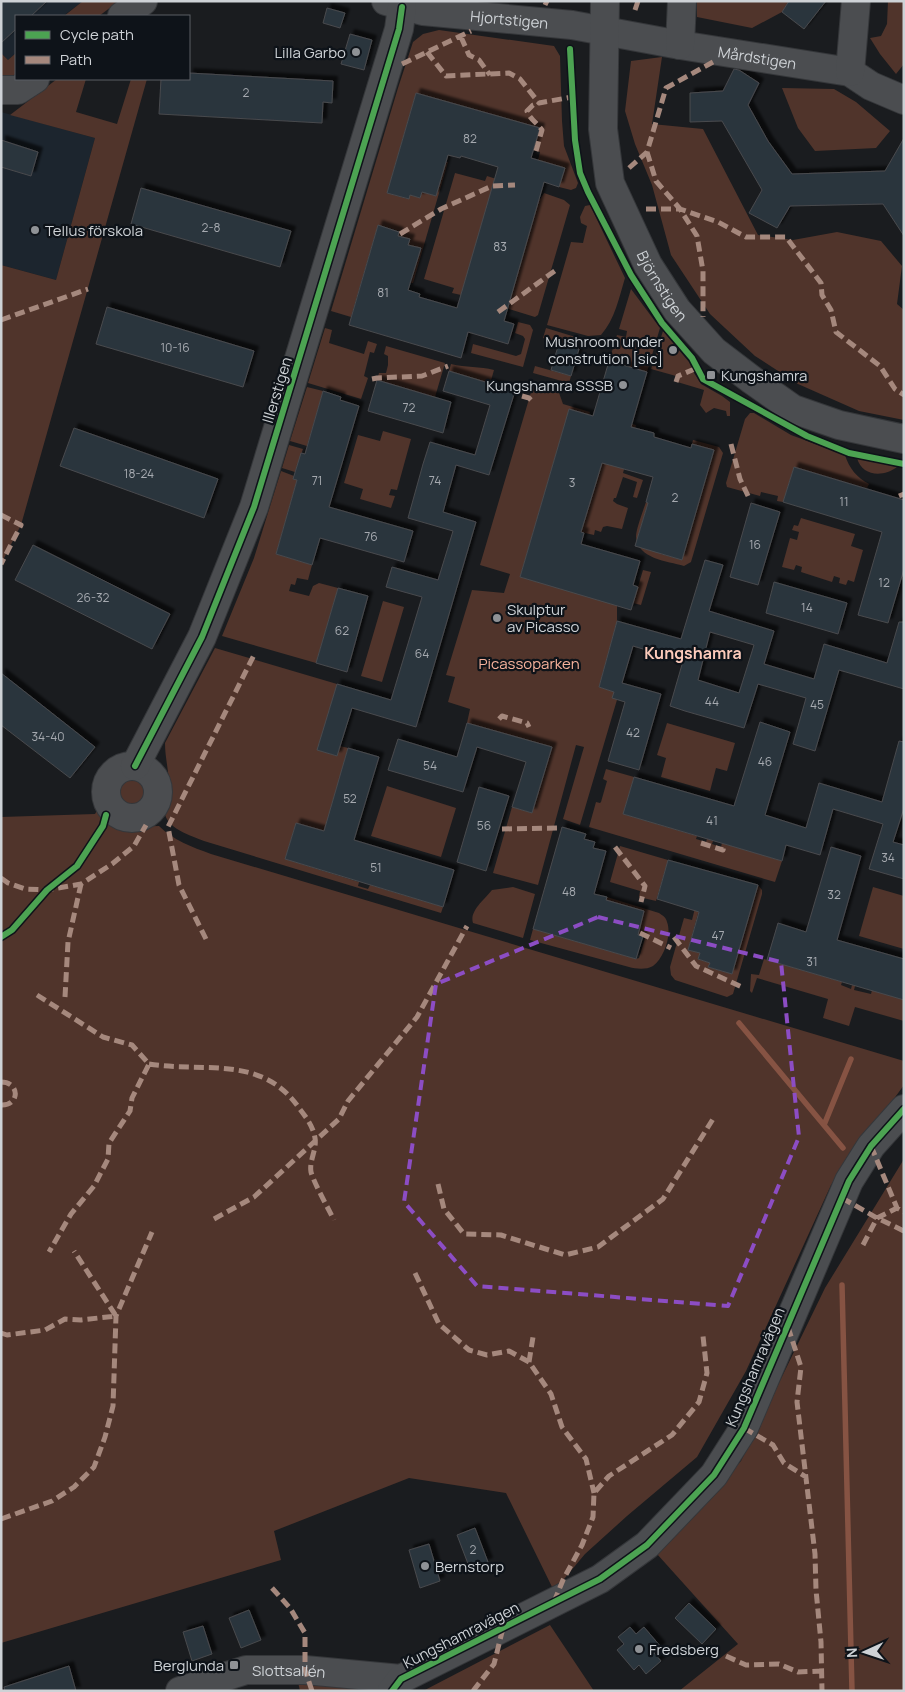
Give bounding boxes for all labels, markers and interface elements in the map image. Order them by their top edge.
street label: Hjortstigen [469,5,549,33]
legend [15,15,190,80]
text: Cycle path [60,24,134,45]
street label: Mårdstigen [717,41,798,74]
place label: Lilla Garbo [274,42,346,63]
marker: Lilla Garbo [350,46,362,58]
text: Path [60,49,92,70]
house number: 2 [243,84,250,101]
house number: 82 [463,130,477,147]
house number: 2-8 [202,219,220,236]
place label: Tellus förskola [45,220,143,241]
marker: Tellus förskola [29,224,41,236]
house number: 83 [493,238,507,255]
street label: Björnstigen [632,247,693,326]
house number: 81 [377,284,389,301]
place label: Mushroom under constrution [sic] [545,331,664,369]
house number: 10-16 [160,339,190,356]
marker: Mushroom under constrution [sic] [667,344,679,356]
street label: Illerstigen [257,354,297,426]
place label: Kungshamra [721,365,807,386]
marker: Kungshamra [705,369,717,381]
place label: Kungshamra SSSB [486,375,613,396]
marker: Kungshamra SSSB [617,379,629,391]
house number: 72 [403,399,416,416]
house number: 18-24 [124,465,154,482]
house number: 71 [312,472,322,489]
house number: 74 [429,472,441,489]
house number: 3 [569,474,575,491]
house number: 2 [672,489,679,506]
house number: 11 [839,493,849,510]
house number: 76 [364,528,378,545]
house number: 16 [749,536,761,553]
house number: 12 [878,574,890,591]
house number: 26-32 [77,589,110,606]
place label: Skulptur av Picasso [507,599,580,637]
house number: 14 [801,599,813,616]
marker: Skulptur av Picasso [491,612,503,624]
house number: 62 [335,622,349,639]
district label: Kungshamra [644,642,742,664]
house number: 64 [415,645,429,662]
park label: Picassoparken [478,653,580,674]
house number: 44 [705,693,719,710]
house number: 45 [810,696,824,713]
house number: 42 [626,724,640,741]
house number: 34-40 [31,728,65,745]
house number: 46 [758,753,772,770]
house number: 54 [423,757,437,774]
house number: 52 [343,790,357,807]
house number: 41 [706,812,718,829]
house number: 56 [477,817,491,834]
house number: 34 [881,849,895,866]
house number: 51 [370,859,382,876]
house number: 48 [562,883,576,900]
house number: 32 [827,886,841,903]
house number: 47 [711,927,725,944]
house number: 31 [806,953,818,970]
street label: Kungshamravägen [720,1304,790,1430]
house number: 2 [470,1541,477,1558]
place label: Bernstorp [435,1556,504,1577]
marker: Bernstorp [419,1560,431,1572]
street label: Kungshamravägen [399,1597,523,1673]
north arrow [840,1627,890,1677]
place label: Fredsberg [649,1639,719,1660]
marker: Fredsberg [633,1643,645,1655]
text: N [842,1647,861,1658]
place label: Berglunda [154,1655,224,1676]
marker: Berglunda [228,1659,240,1671]
street label: Slottsallén [252,1659,326,1682]

